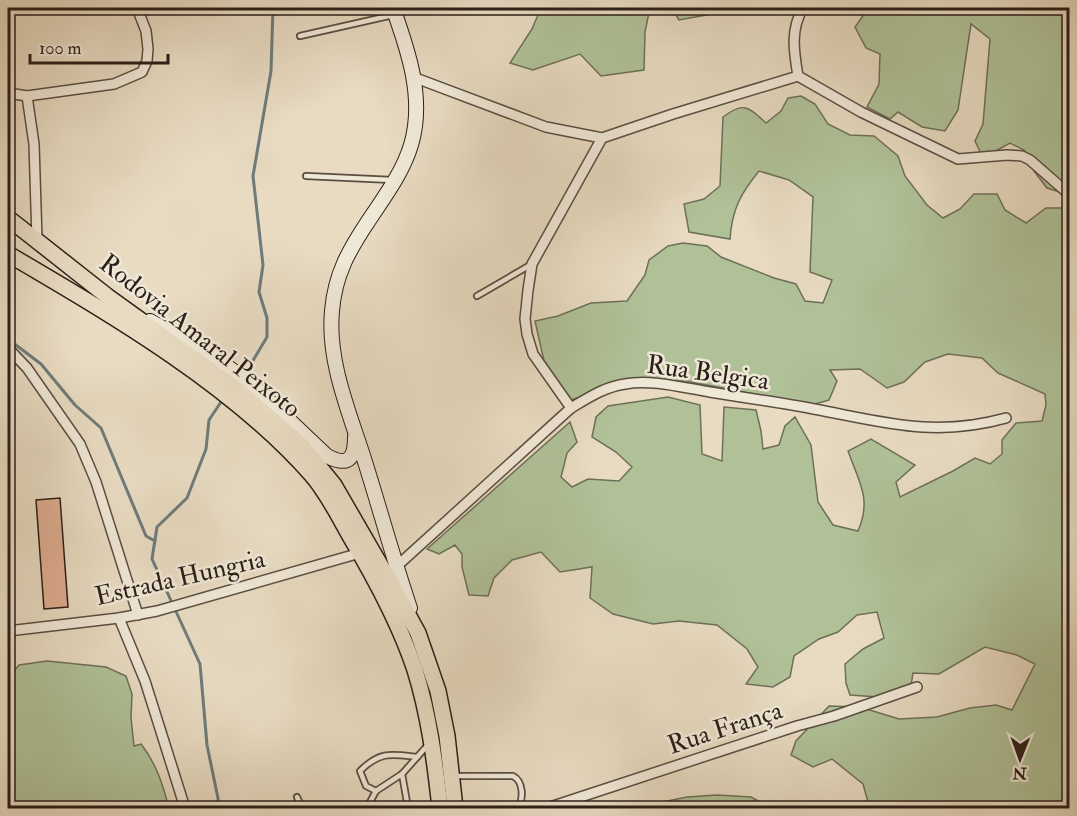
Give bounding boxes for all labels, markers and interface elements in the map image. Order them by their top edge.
scale bar [30,27,168,65]
text: 100 m [39,37,82,60]
street label: Rodovia Amaral Peixoto [93,247,307,425]
street label: Rua Belgica [645,349,772,397]
street label: Estrada Hungria [92,543,268,613]
street label: Rua França [664,694,787,762]
north arrow [990,729,1050,789]
text: N [1012,763,1028,783]

